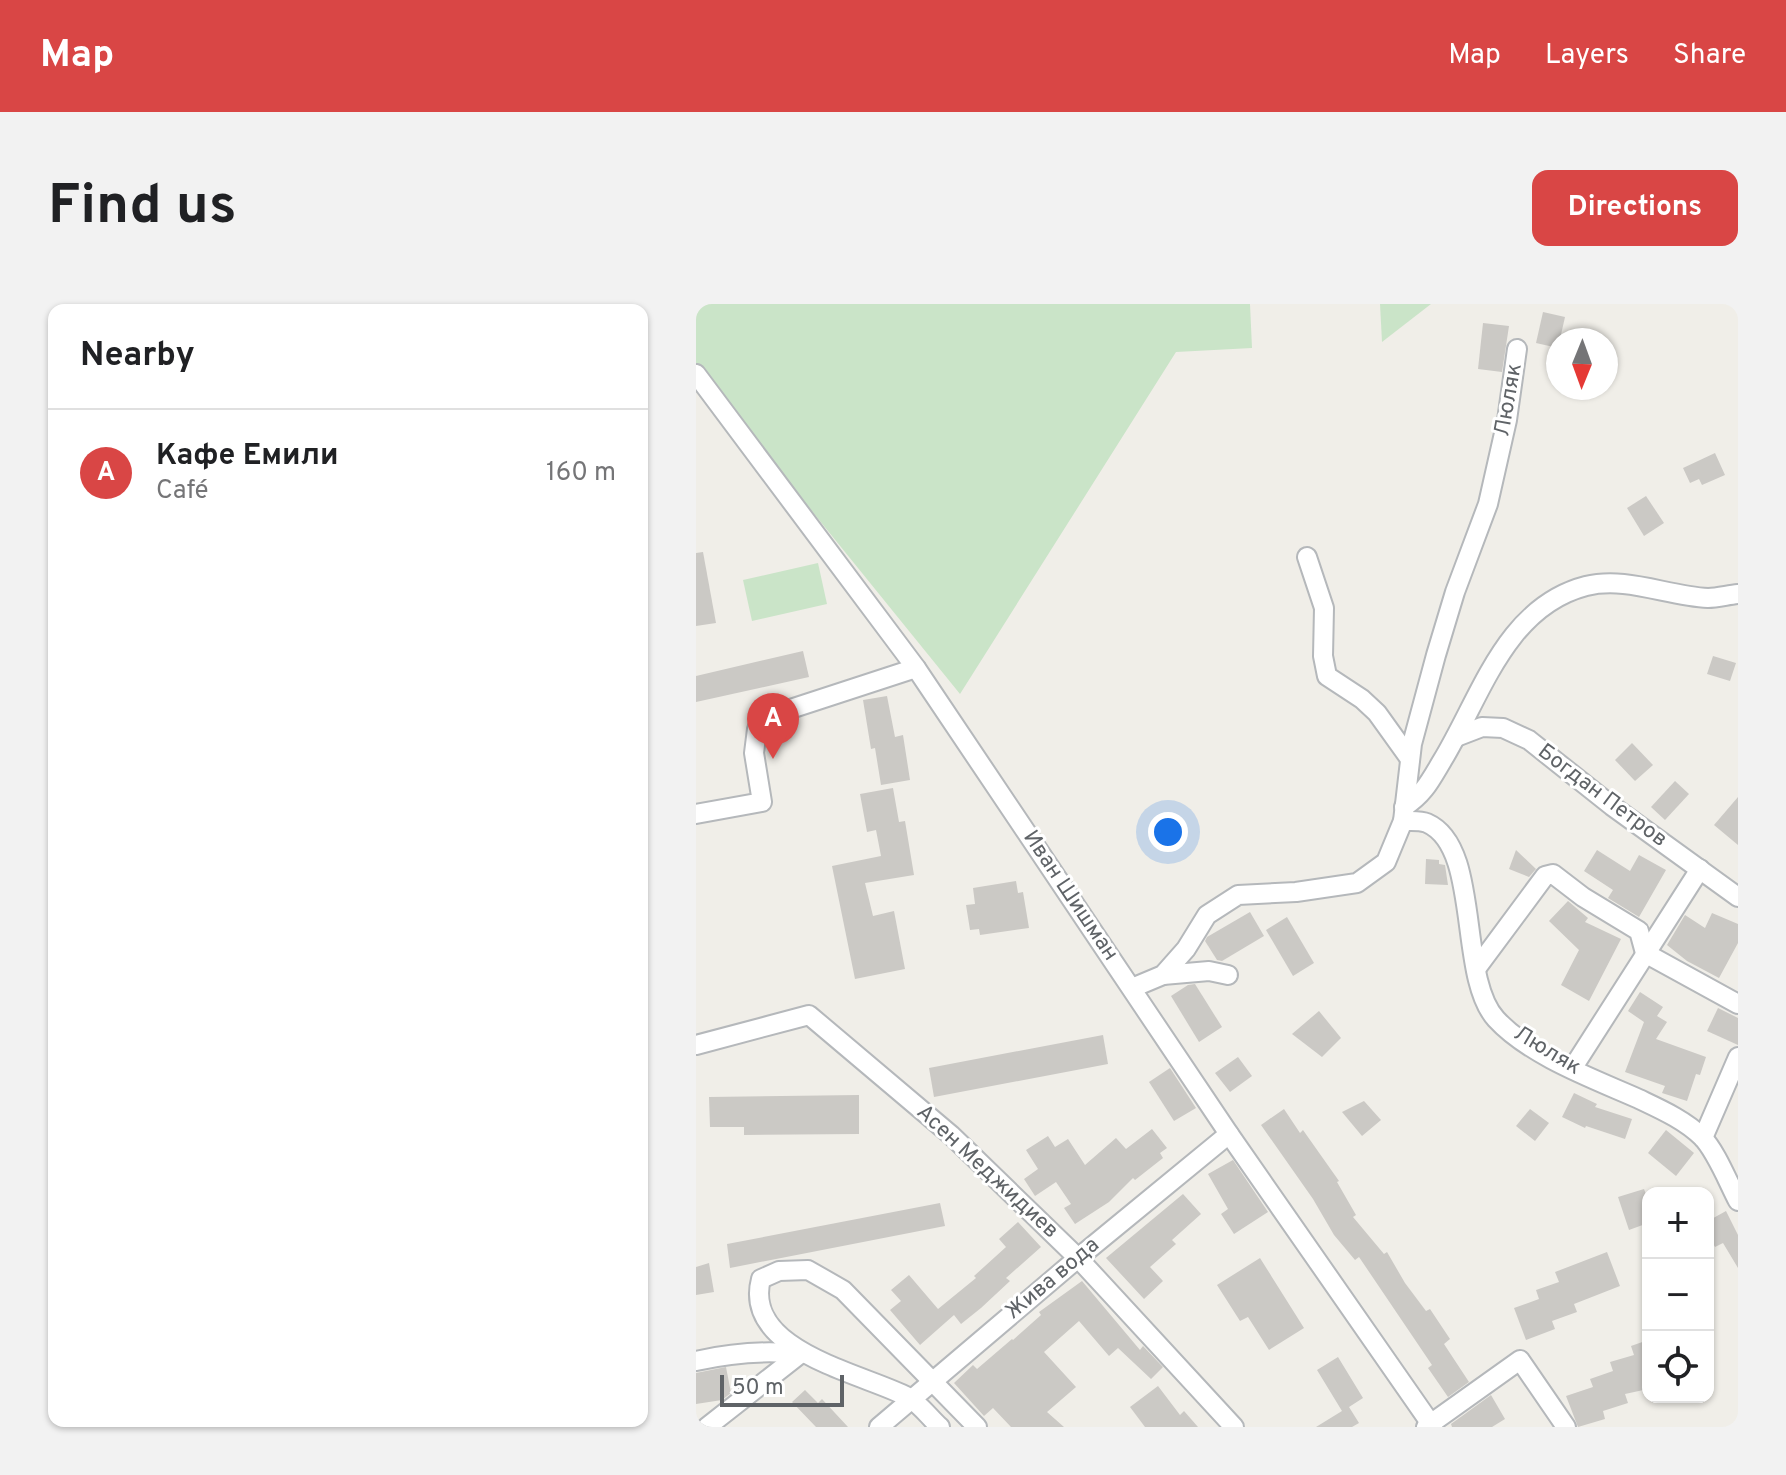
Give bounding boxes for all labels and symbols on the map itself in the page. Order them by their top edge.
north arrow [1546,328,1618,400]
street label: Люляк [1489,361,1529,439]
pin: A [747,693,799,759]
street label: Богдан Петров [1532,738,1672,854]
your location [1148,812,1188,852]
street label: Иван Шишман [1016,826,1124,966]
street label: Люляк [1508,1020,1586,1082]
street label: Асен Меджидиев [910,1099,1064,1245]
street label: Жива вода [1001,1232,1105,1326]
scale bar [720,1371,844,1407]

